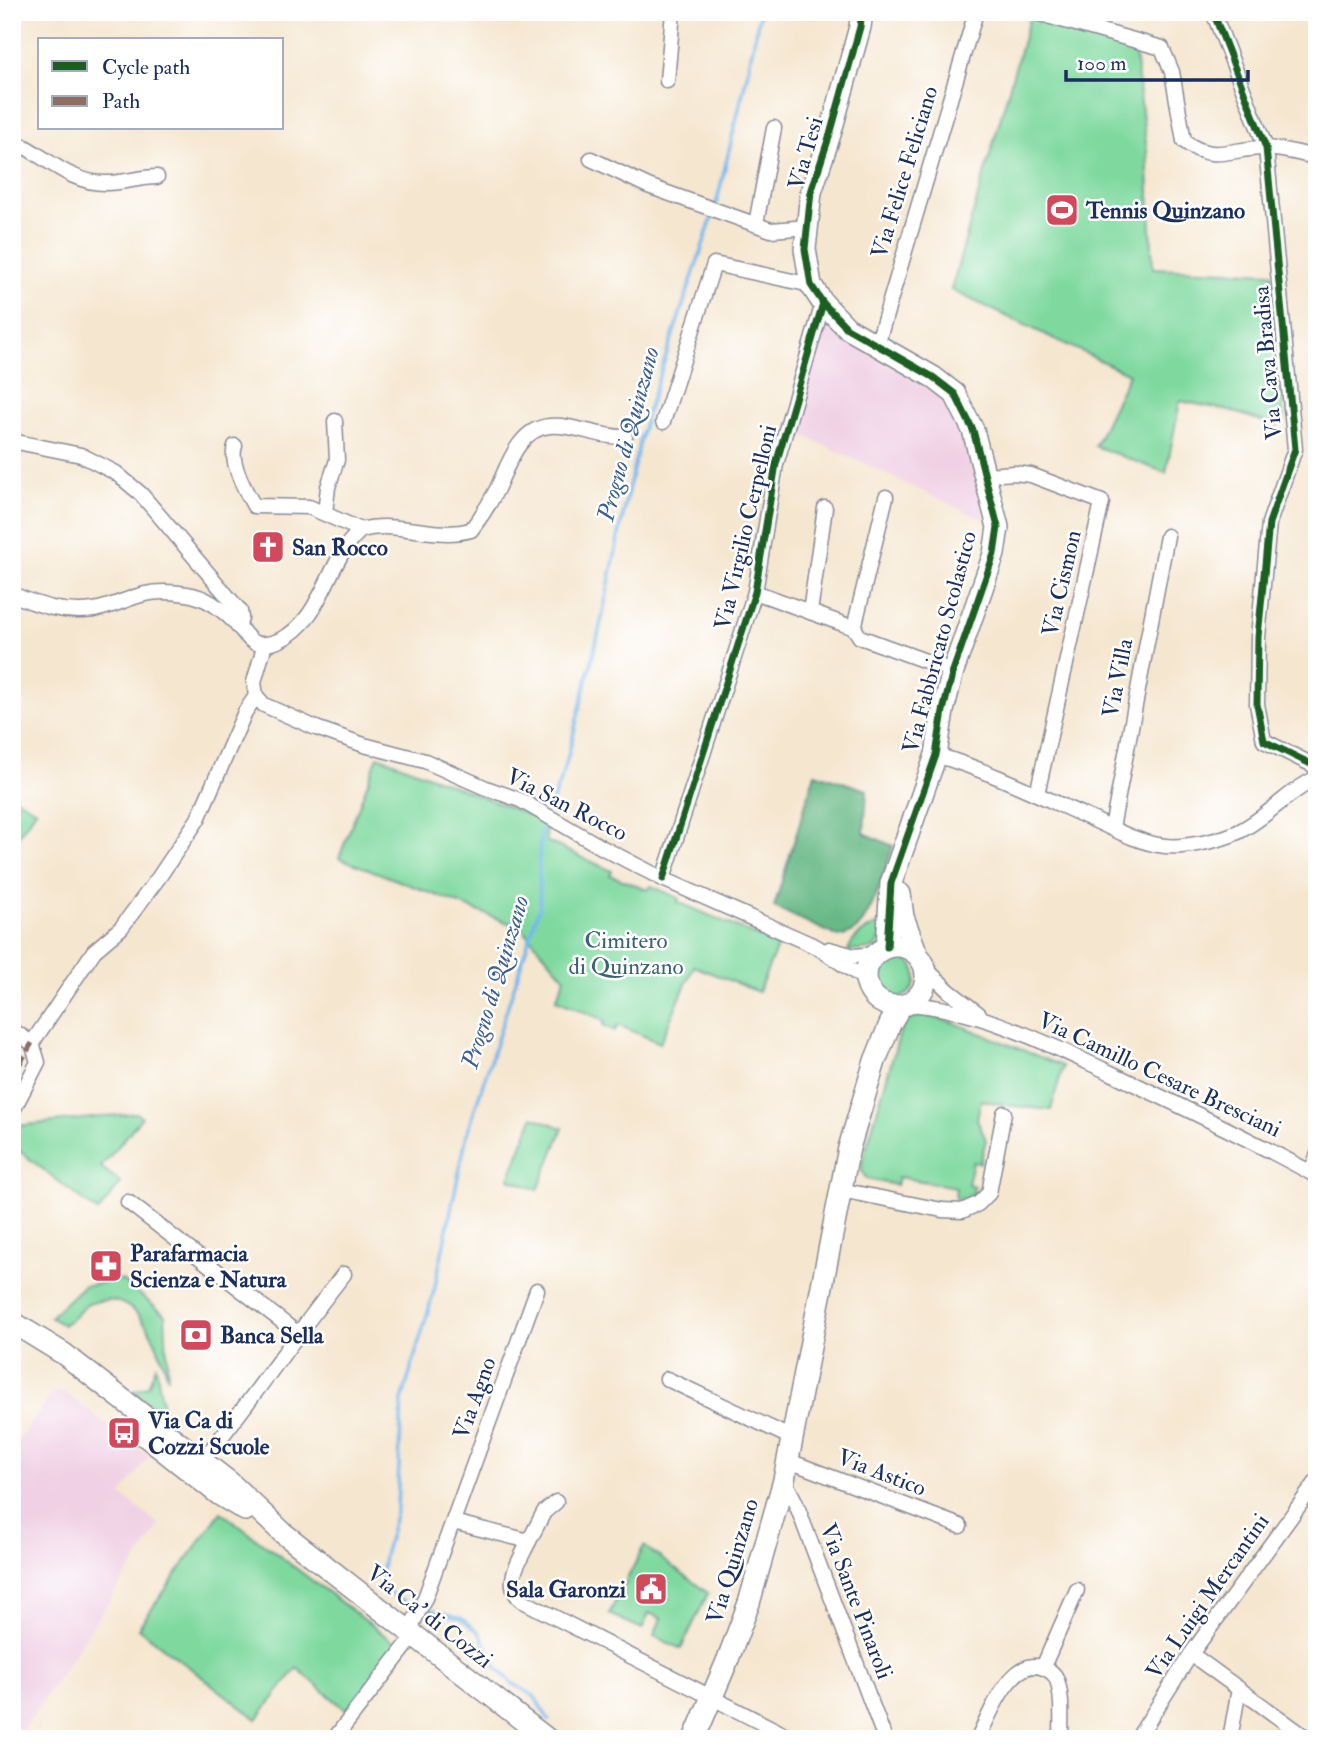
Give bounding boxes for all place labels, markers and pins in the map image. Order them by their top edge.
sports icon: Tennis Quinzano [1043,191,1081,229]
place label: Tennis Quinzano [1085,196,1245,225]
church icon: San Rocco [249,528,287,566]
place label: San Rocco [292,533,388,562]
place label: Parafarmacia Scienza e Natura [130,1239,288,1294]
pharmacy icon: Parafarmacia Scienza e Natura [87,1247,125,1285]
bank icon: Banca Sella [177,1316,215,1354]
place label: Banca Sella [220,1321,325,1350]
place label: Via Ca di Cozzi Scuole [147,1406,270,1461]
bus stop icon: Via Ca di Cozzi Scuole [105,1414,143,1452]
public building icon: Sala Garonzi [632,1570,670,1608]
place label: Sala Garonzi [506,1575,626,1604]

